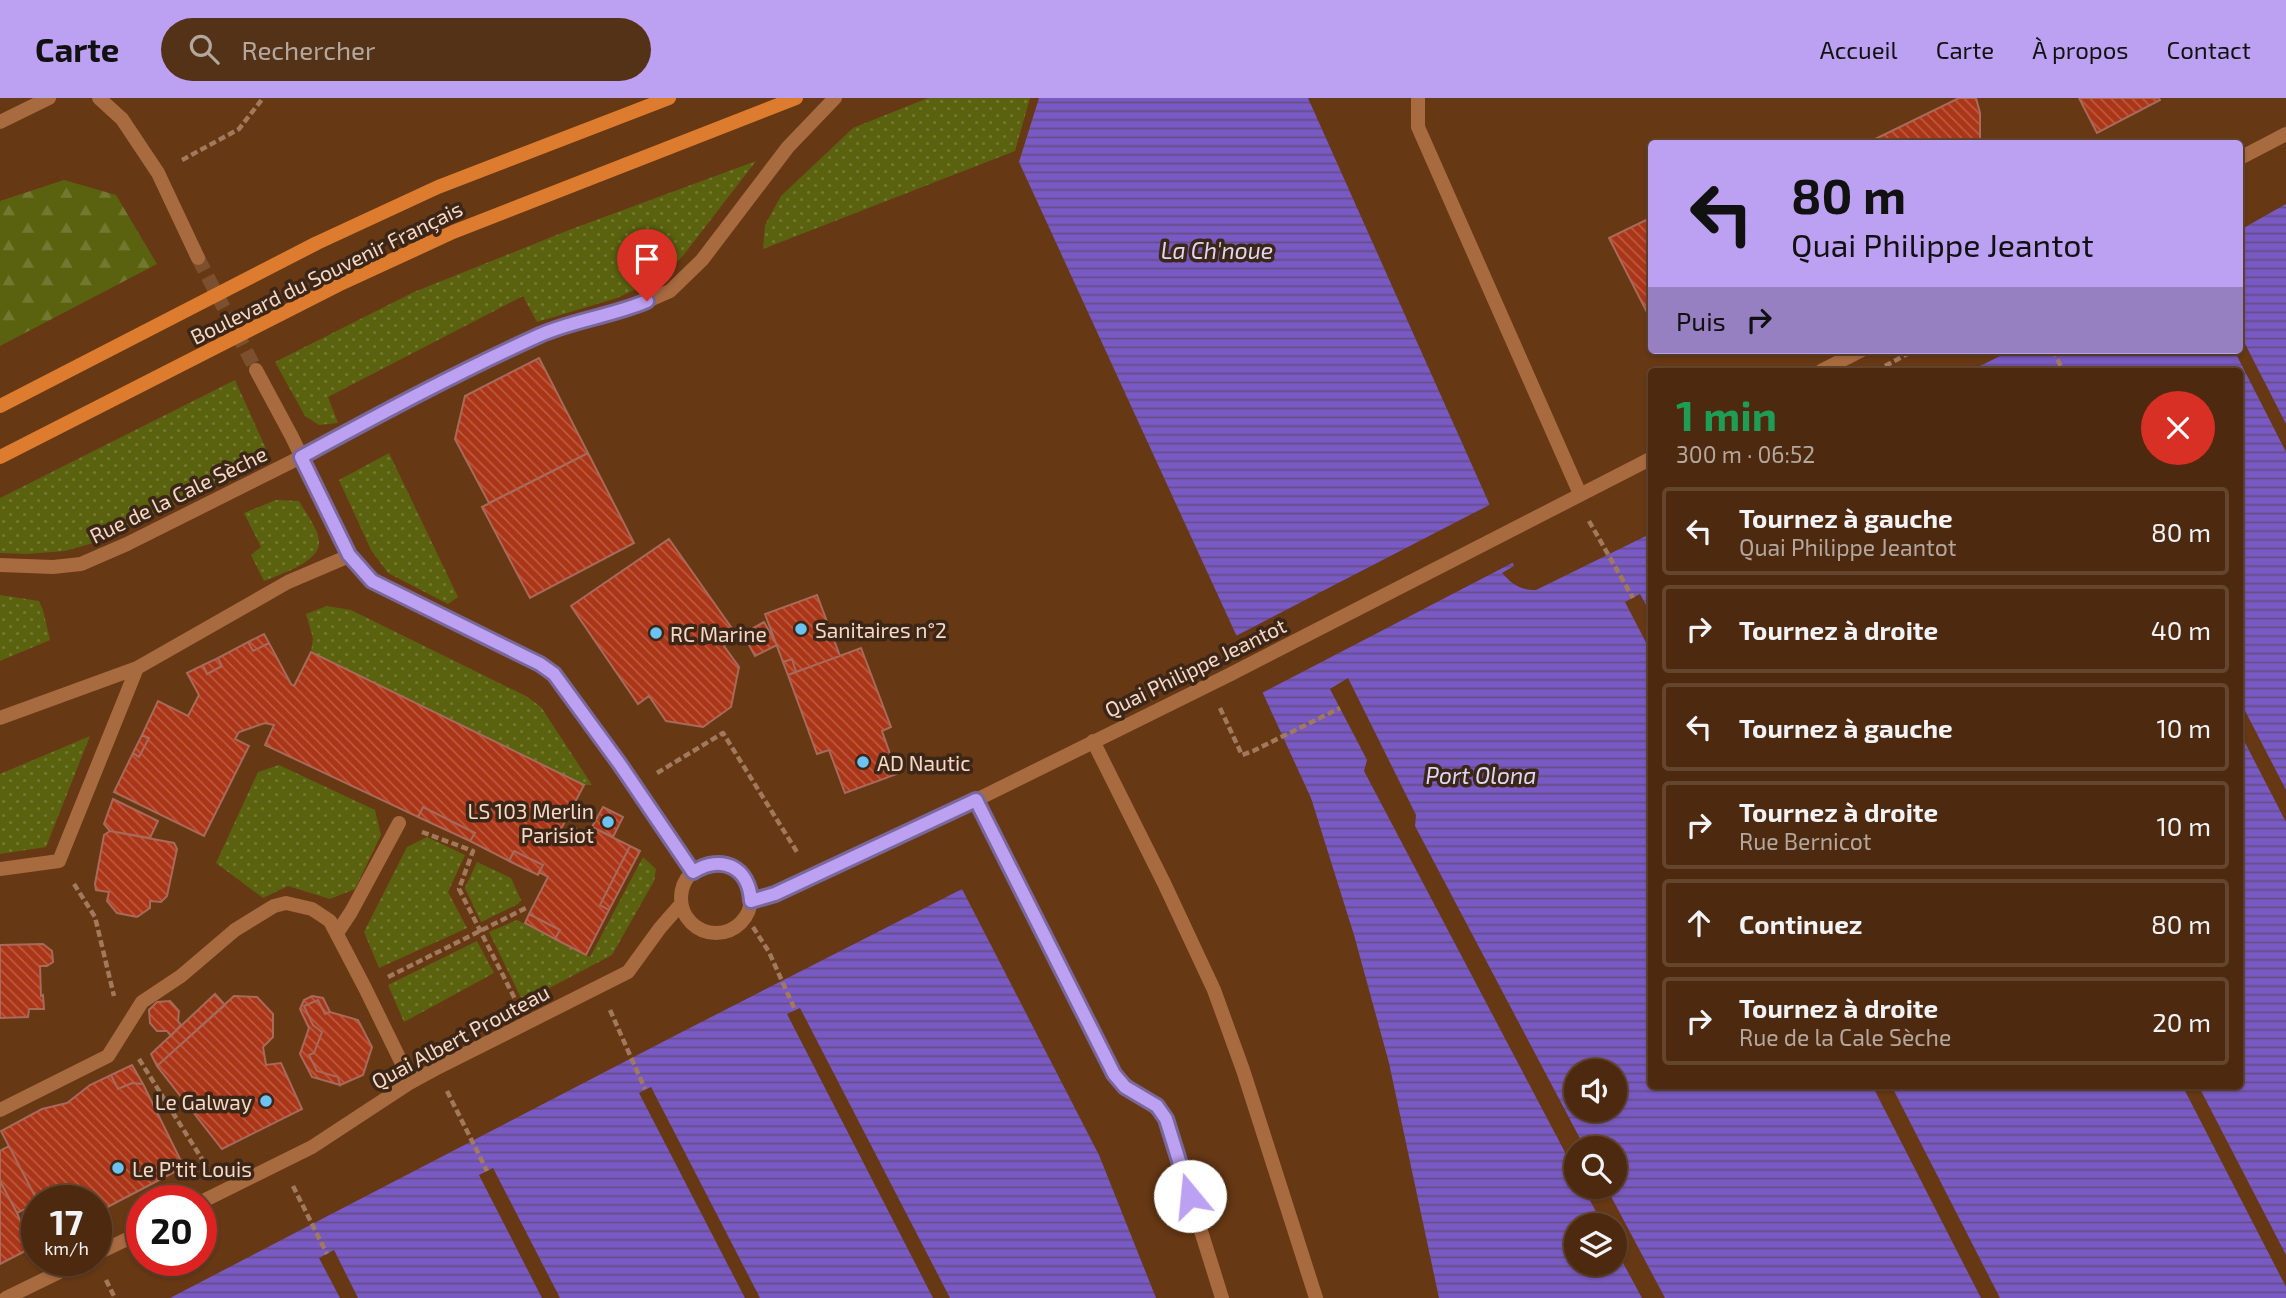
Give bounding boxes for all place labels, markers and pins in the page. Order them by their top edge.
pin [617,229,677,301]
place label: Sanitaires n°2 [815,617,947,642]
place label: RC Marine [670,621,767,646]
marker: Sanitaires n°2 [793,621,809,637]
marker: RC Marine [648,625,664,641]
place label: AD Nautic [877,750,970,775]
marker: AD Nautic [855,754,871,770]
place label: LS 103 Merlin Parisiot [468,798,594,847]
marker: LS 103 Merlin Parisiot [600,814,616,830]
place label: Le Galway [155,1089,252,1114]
marker: Le Galway [258,1093,274,1109]
place label: Le P'tit Louis [132,1156,252,1181]
marker: Le P'tit Louis [110,1160,126,1176]

